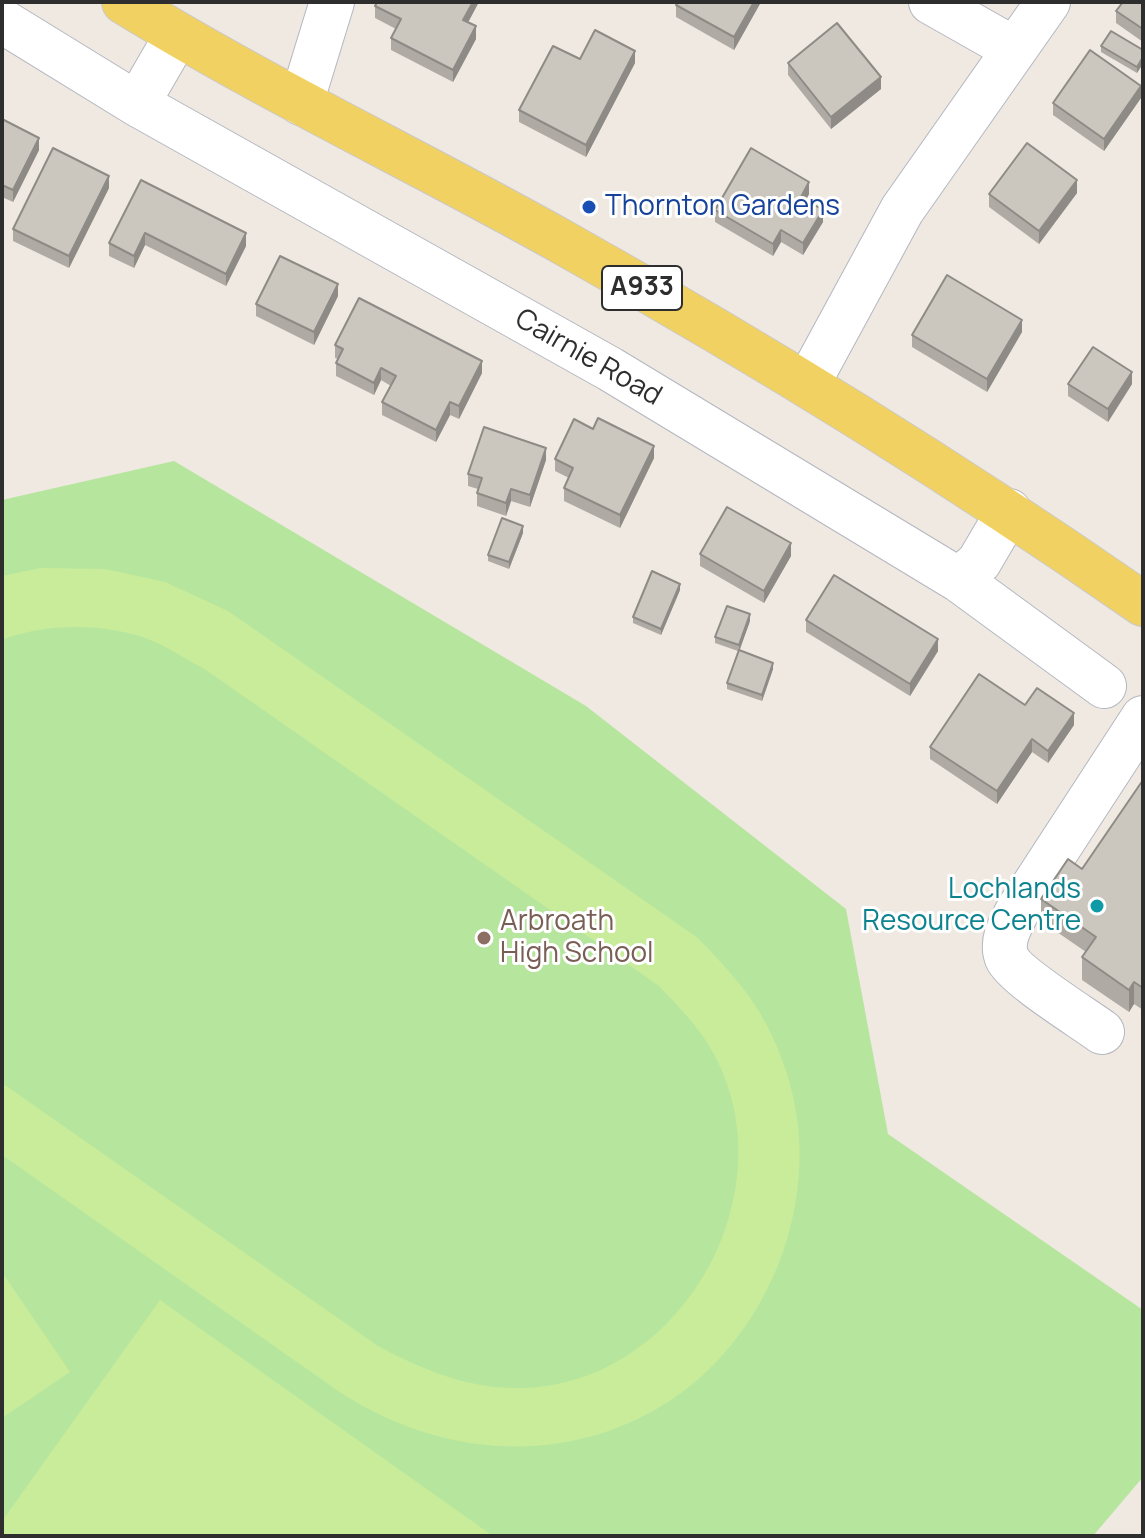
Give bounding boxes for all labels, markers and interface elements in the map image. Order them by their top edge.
place label: Thornton Gardens [605,190,840,224]
marker: Thornton Gardens [580,198,598,216]
road number: A933 [602,266,682,310]
street label: Cairnie Road [509,303,667,413]
place label: Lochlands Resource Centre [862,873,1081,939]
marker: Lochlands Resource Centre [1088,897,1106,915]
place label: Arbroath High School [500,905,654,971]
marker: Arbroath High School [475,929,493,947]

